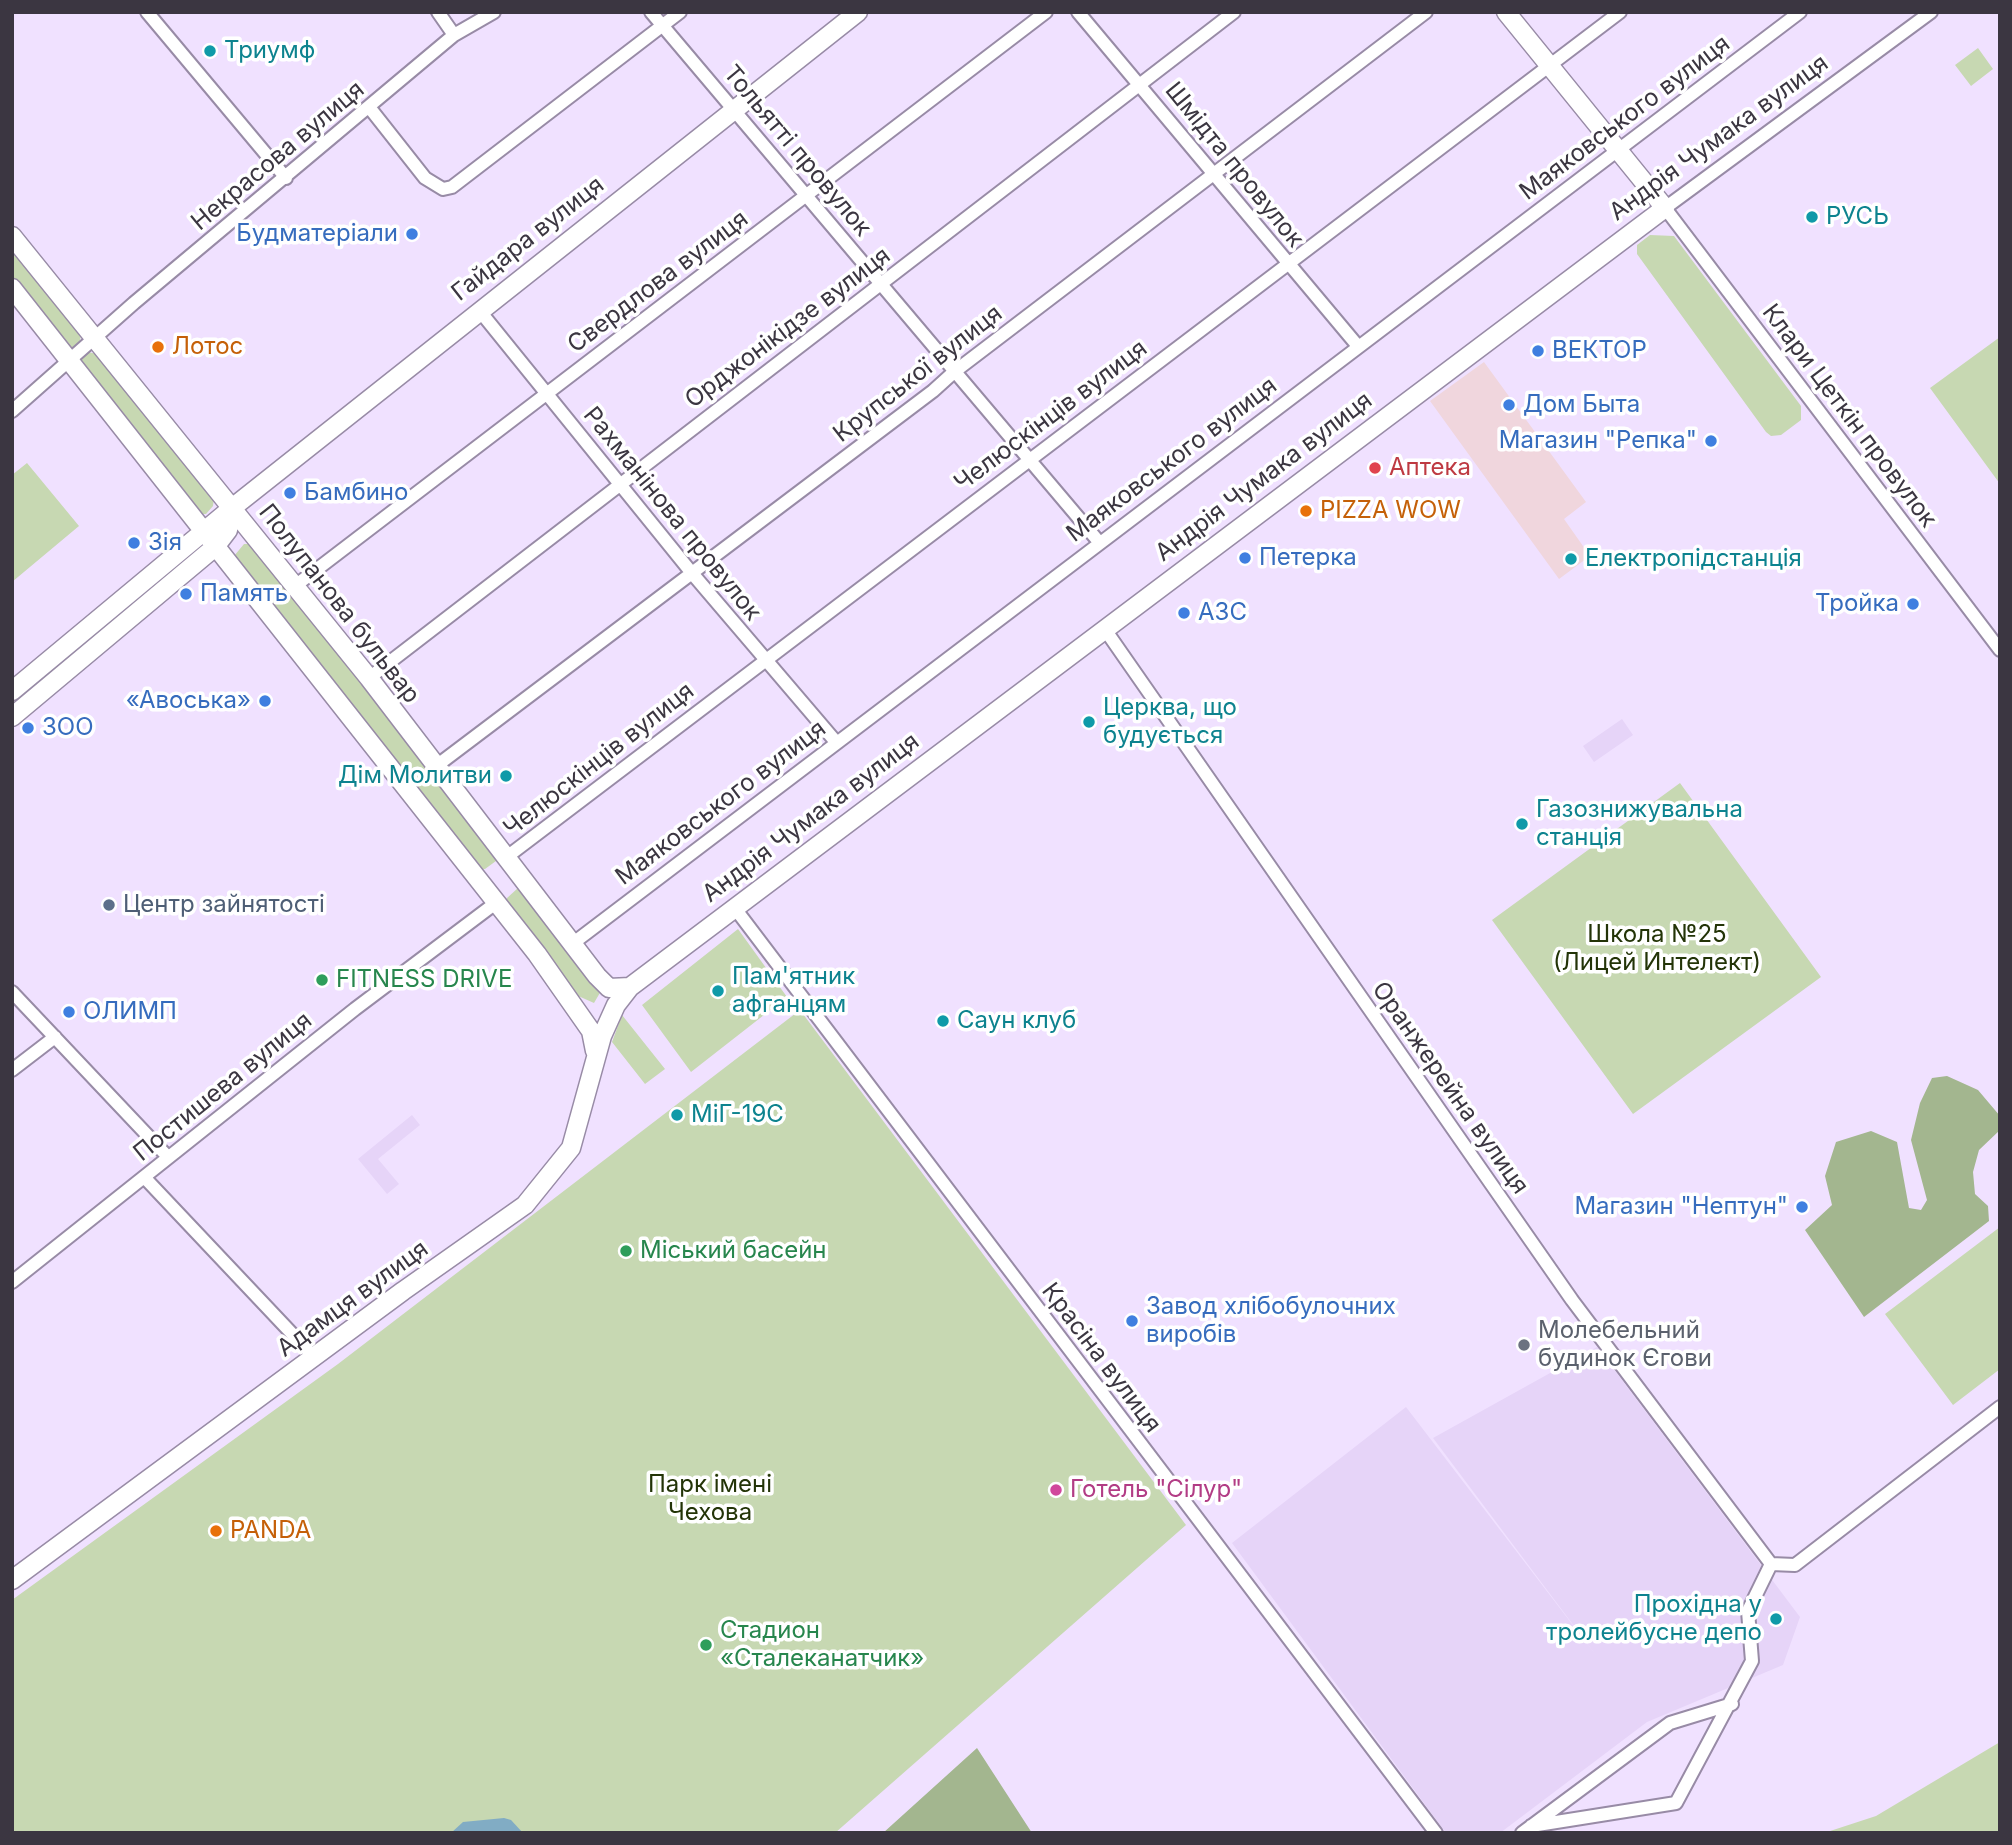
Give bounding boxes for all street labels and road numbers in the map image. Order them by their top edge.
street label: Маяковського вулиця [1514,30,1736,206]
street label: Андрія Чумака вулиця [1604,49,1834,227]
street label: Тольятті провулок [717,60,877,242]
street label: Некрасова вулиця [186,75,370,237]
street label: Шмідта провулок [1159,77,1309,253]
street label: Гайдара вулиця [446,171,610,307]
street label: Свердлова вулиця [562,205,754,359]
street label: Орджонікідзе вулиця [680,241,896,415]
street label: Крупської вулиця [828,299,1008,449]
street label: Клари Цеткін провулок [1756,299,1942,533]
street label: Челюскінців вулиця [949,334,1153,498]
street label: Маяковського вулиця [1061,372,1283,548]
street label: Андрія Чумака вулиця [1150,386,1378,568]
street label: Рахманінова провулок [577,401,767,627]
street label: Полупанова бульвар [252,499,426,709]
street label: Челюскінців вулиця [498,677,700,843]
street label: Маяковського вулиця [610,715,832,891]
street label: Андрія Чумака вулиця [697,727,925,909]
street label: Оранжерейна вулиця [1366,976,1534,1200]
street label: Постишева вулиця [128,1006,318,1168]
street label: Адамця вулиця [272,1235,434,1363]
street label: Красіна вулиця [1035,1277,1167,1439]

